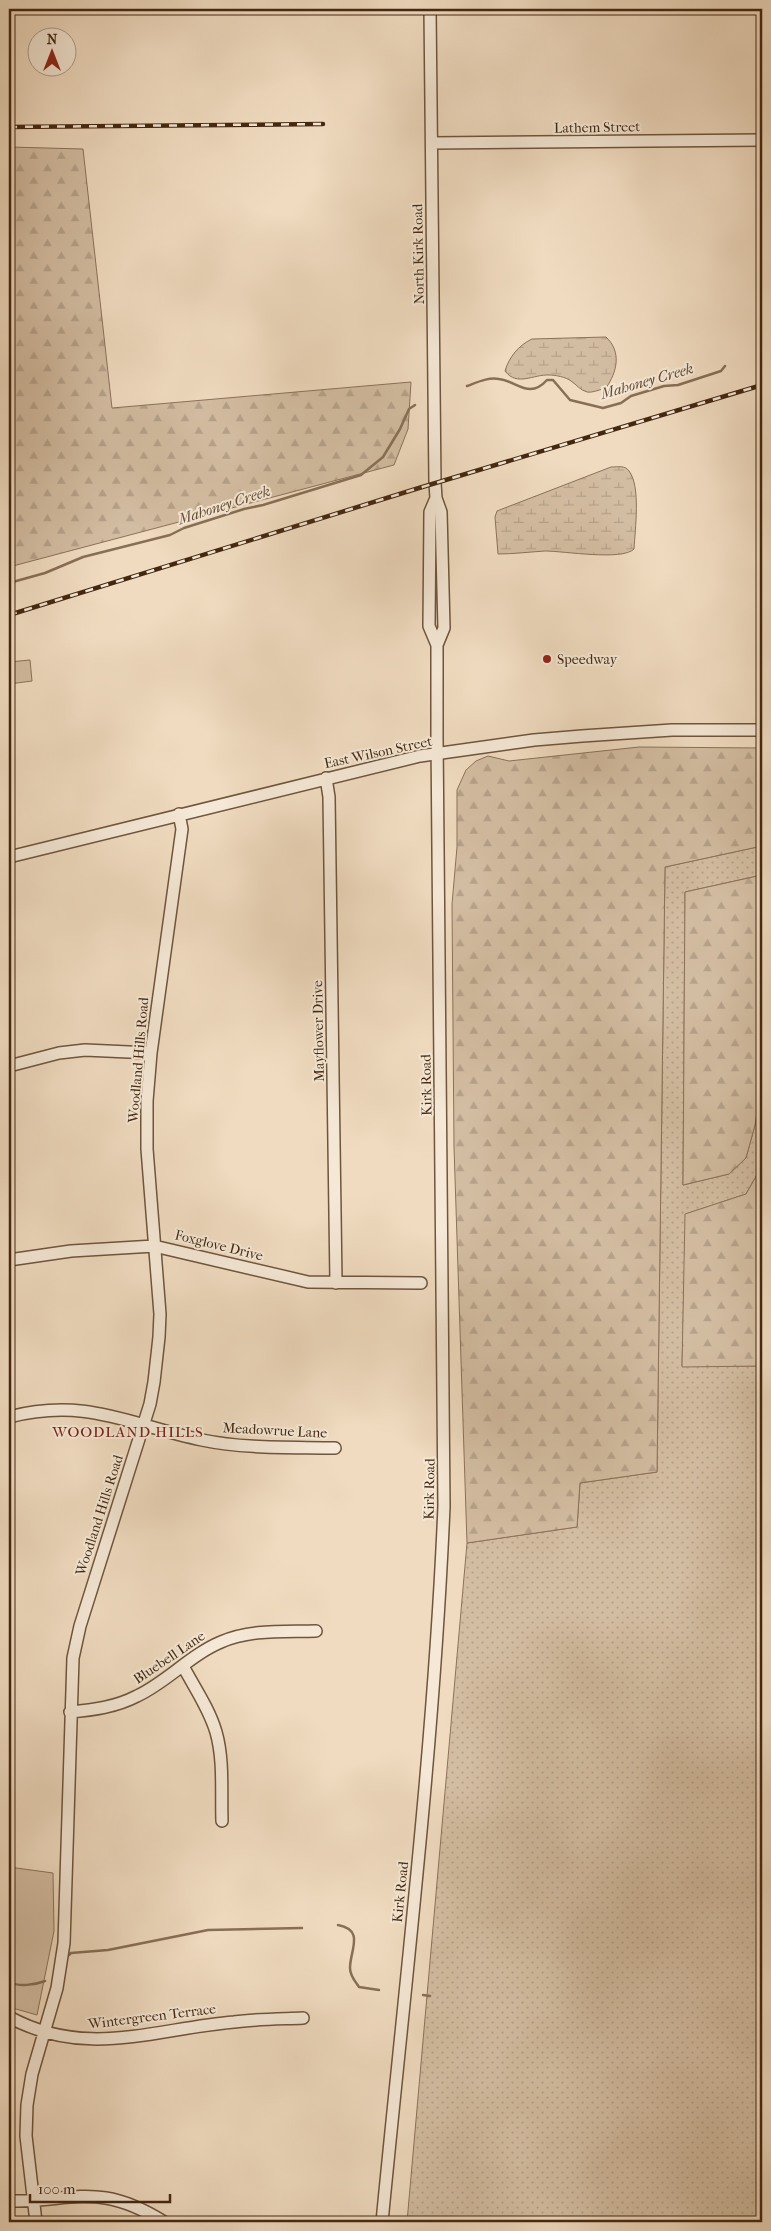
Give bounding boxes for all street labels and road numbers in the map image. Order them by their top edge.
street label: Lathem Street [554,118,640,137]
street label: North Kirk Road [409,203,428,305]
street label: East Wilson Street [322,733,434,772]
street label: Mayflower Drive [309,980,328,1082]
street label: Woodland Hills Road [124,996,152,1125]
street label: Kirk Road [417,1054,436,1116]
street label: Foxglove Drive [173,1226,265,1265]
street label: Meadowrue Lane [222,1419,328,1442]
street label: Woodland Hills Road [72,1452,127,1579]
street label: Kirk Road [420,1458,439,1520]
street label: Bluebell Lane [130,1627,208,1688]
street label: Kirk Road [389,1860,412,1924]
street label: Wintergreen Terrace [86,2000,217,2033]

